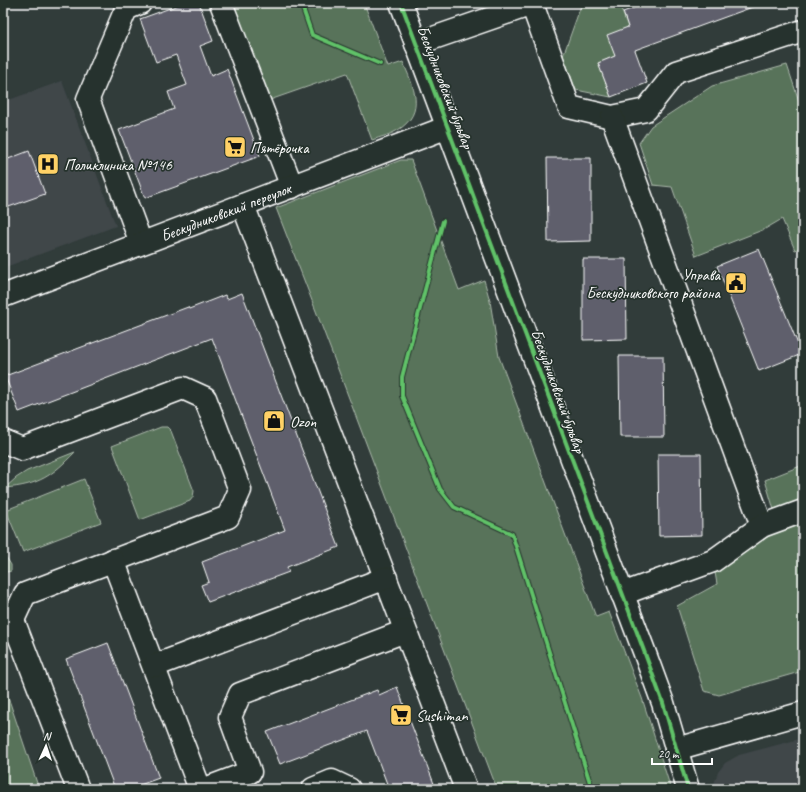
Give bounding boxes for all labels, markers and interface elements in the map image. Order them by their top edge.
street label: Бескудниковский бульвар [412,23,478,153]
supermarket icon: Пятёрочка [222,134,248,160]
place label: Пятёрочка [250,138,310,158]
hospital icon: Поликлиника №146 [35,151,61,177]
place label: Поликлиника №146 [64,155,173,175]
street label: Бескудниковский переулок [158,178,296,246]
place label: Управа Бескудниковского района [587,265,722,303]
public building icon: Управа Бескудниковского района [723,270,749,296]
street label: Бескудниковский бульвар [526,327,590,457]
shop icon: Ozon [261,408,287,434]
place label: Ozon [290,412,317,432]
supermarket icon: Sushiman [388,702,414,728]
place label: Sushiman [416,706,469,726]
north arrow [26,726,66,766]
text: N [43,729,52,743]
scale bar [652,740,712,766]
text: 20 m [658,746,680,762]

